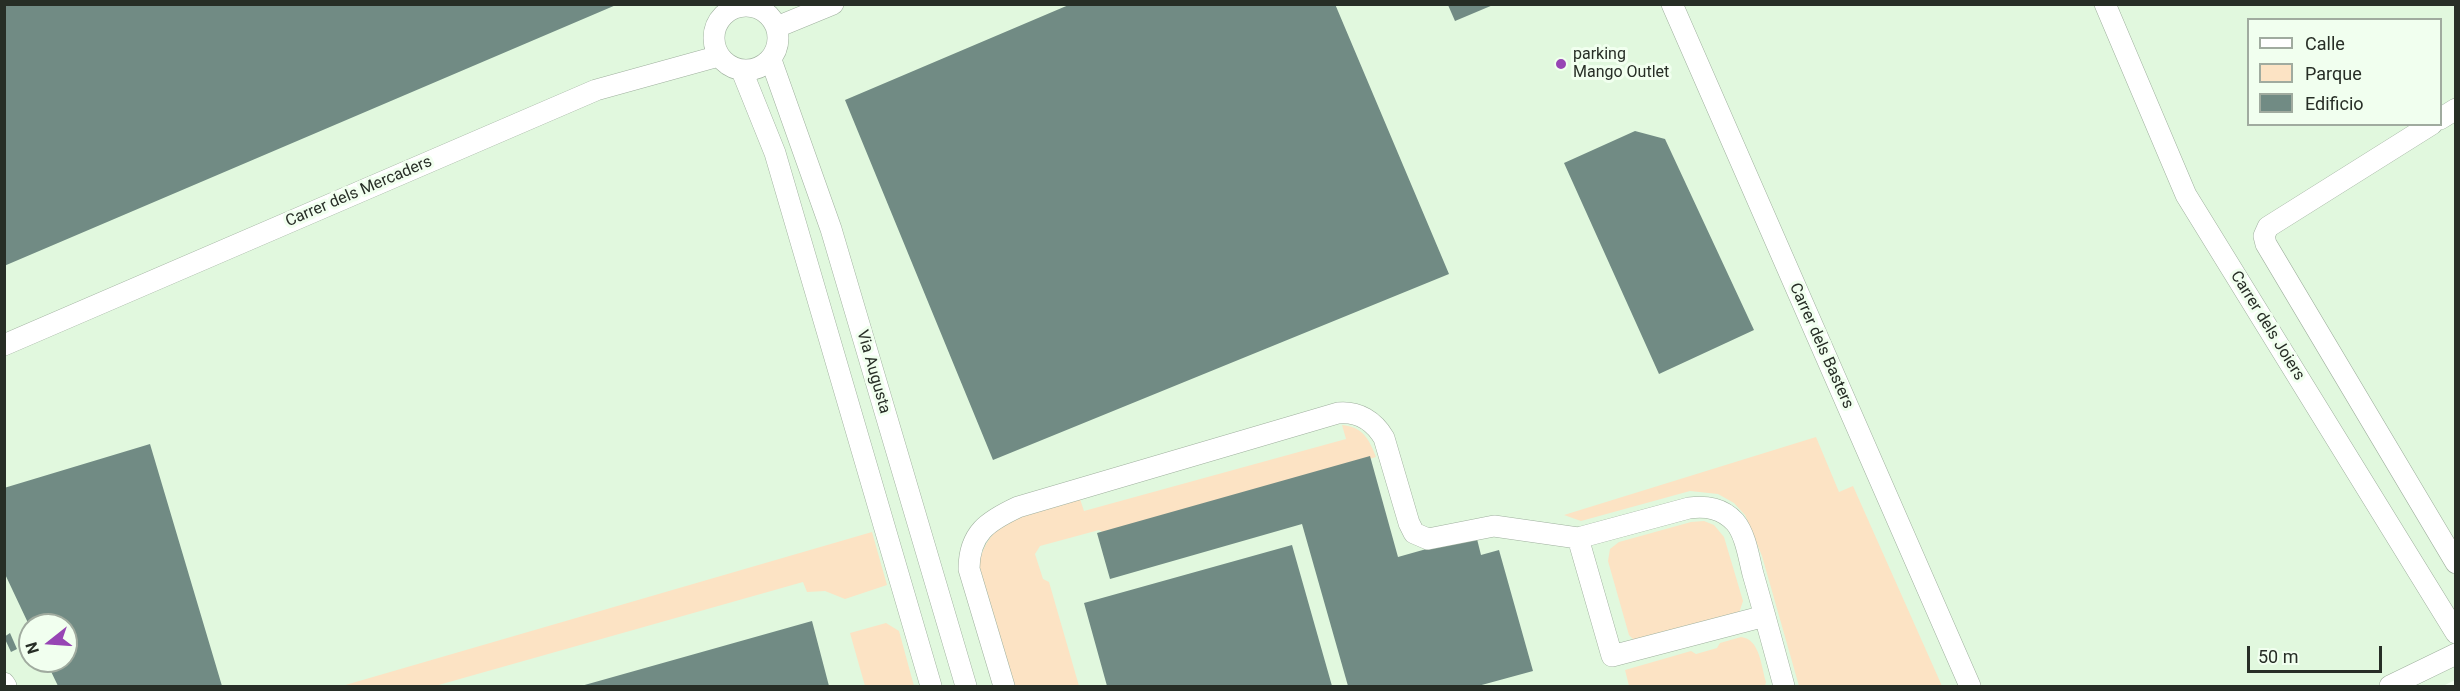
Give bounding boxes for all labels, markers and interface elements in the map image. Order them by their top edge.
legend [2247,18,2442,126]
text: Calle [2305,33,2345,54]
place label: parking Mango Outlet [1573,45,1669,83]
marker: parking Mango Outlet [1554,57,1568,71]
text: Parque [2305,63,2362,84]
text: Edificio [2305,93,2364,114]
street label: Carrer dels Mercaders [283,152,435,232]
street label: Carrer dels Joiers [2226,268,2308,384]
street label: Carrer dels Basters [1785,280,1857,412]
street label: Via Augusta [852,328,894,416]
north arrow [18,613,78,673]
scale bar [2250,634,2385,672]
text: N [21,640,43,656]
text: 50 m [2258,646,2298,667]

